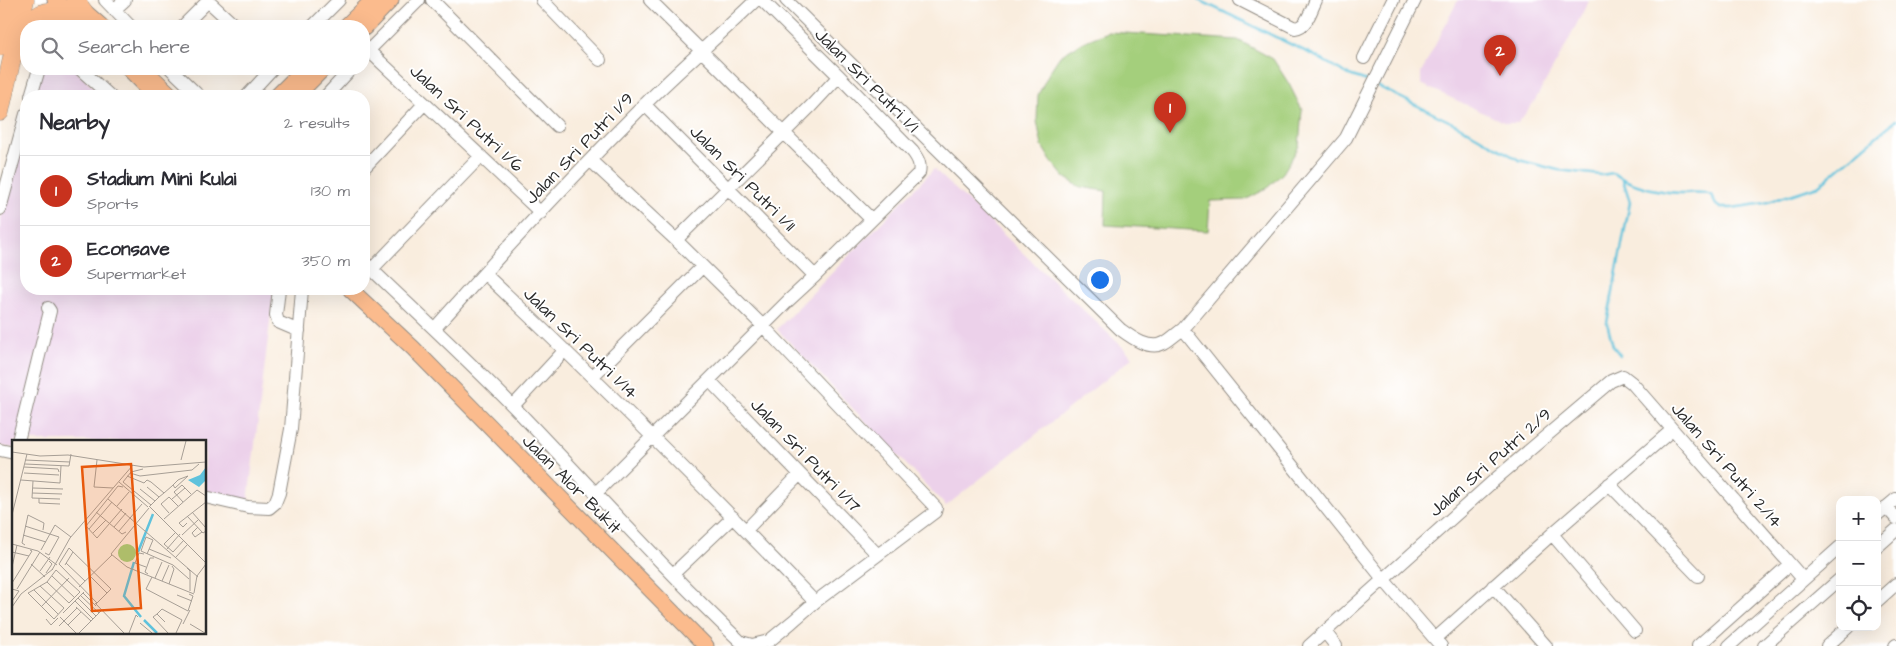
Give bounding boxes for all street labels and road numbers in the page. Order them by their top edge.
street label: Jalan Sri Putri 1/1 [809,22,925,138]
street label: Jalan Sri Putri 1/6 [404,59,529,178]
street label: Jalan Sri Putri 1/9 [519,87,639,210]
street label: Jalan Sri Putri 1/11 [684,120,801,237]
street label: Jalan Sri Putri 1/14 [518,282,644,405]
street label: Jalan Sri Putri 1/17 [745,393,867,518]
street label: Jalan Sri Putri 2/14 [1665,397,1788,534]
street label: Jalan Sri Putri 2/9 [1424,402,1557,523]
street label: Jalan Alor Bukit [516,429,627,540]

